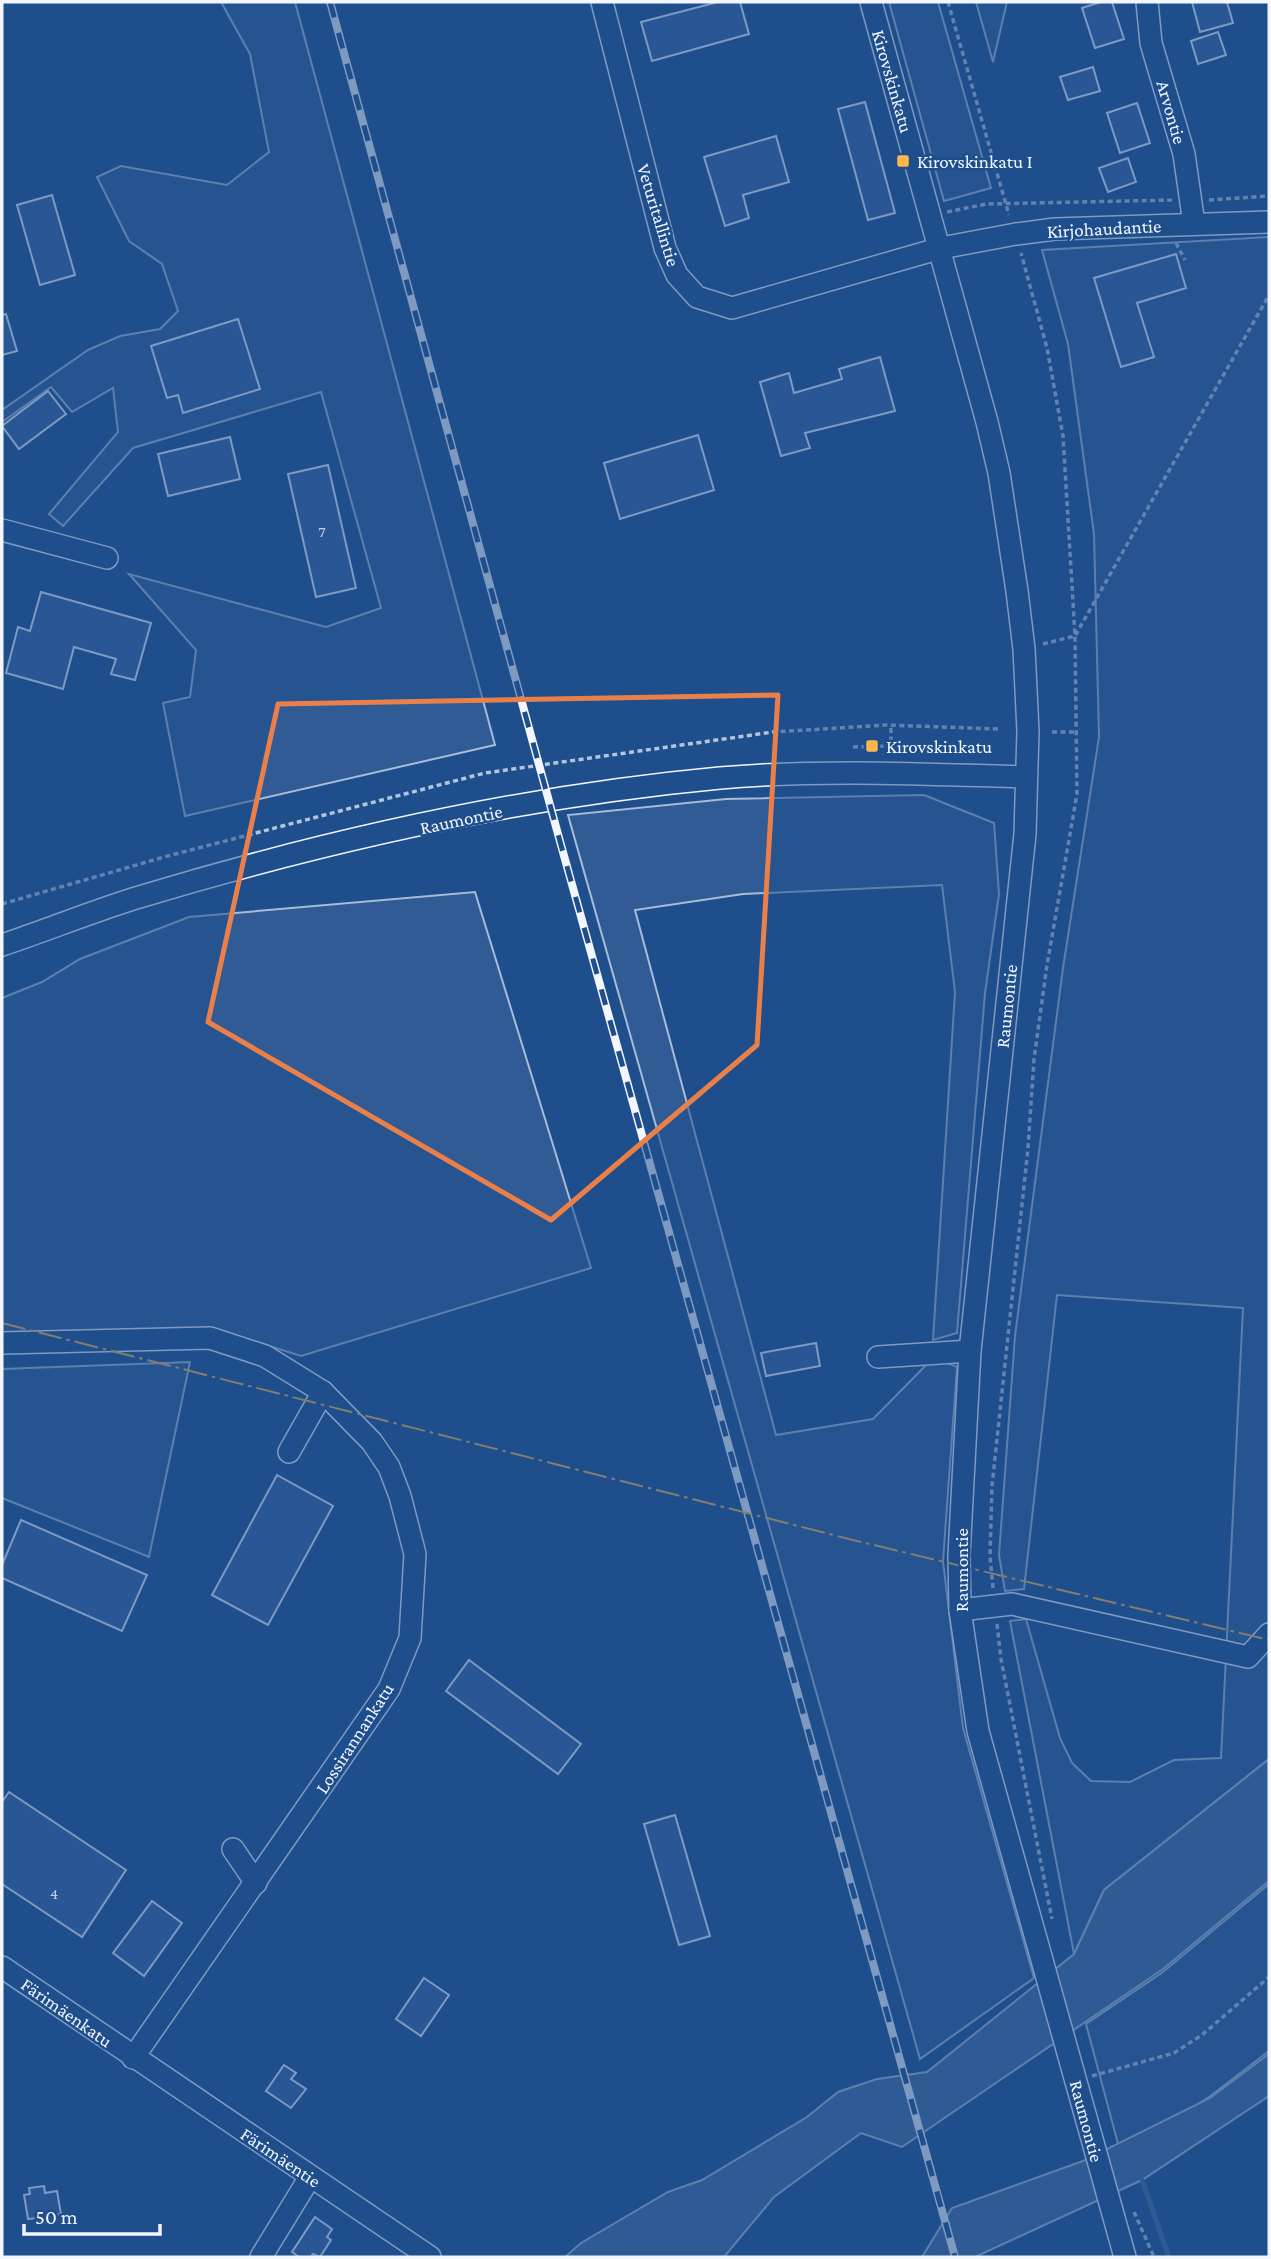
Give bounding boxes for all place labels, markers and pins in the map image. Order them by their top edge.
place label: Kirovskinkatu I [917,151,1032,172]
marker: Kirovskinkatu I [895,153,911,169]
place label: Kirovskinkatu [886,736,992,757]
marker: Kirovskinkatu [864,738,880,754]

